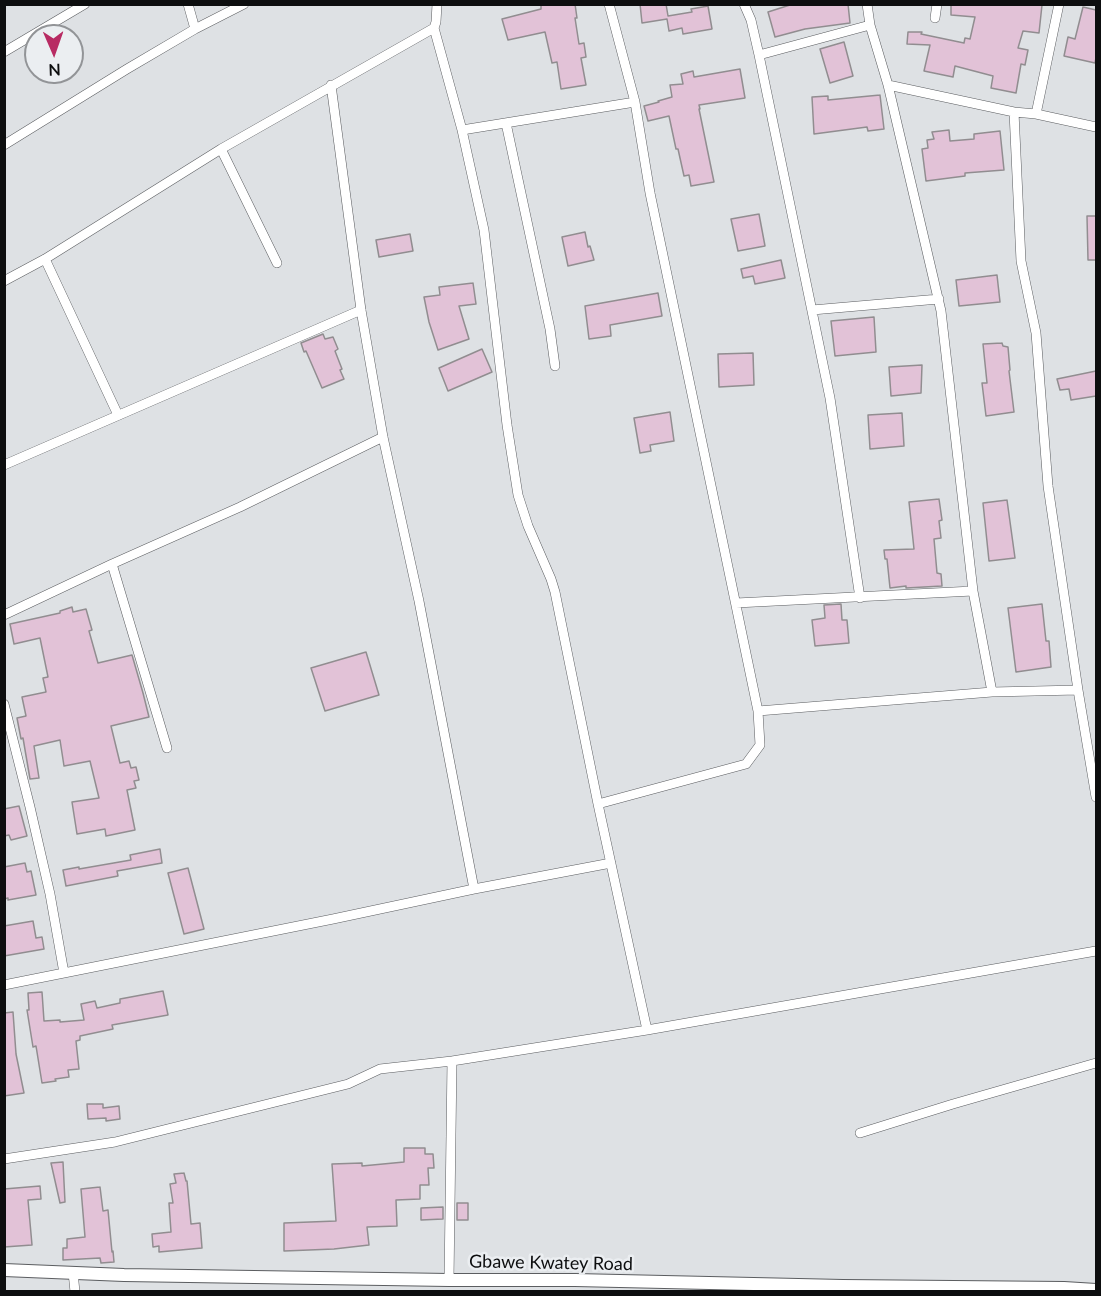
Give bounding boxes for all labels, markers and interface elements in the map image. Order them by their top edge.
north arrow [24,24,84,84]
text: N [48,61,61,80]
street label: Gbawe Kwatey Road [469,1251,633,1275]

